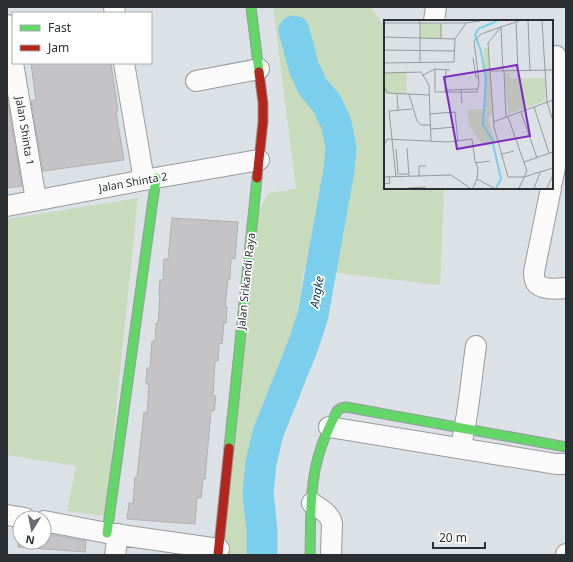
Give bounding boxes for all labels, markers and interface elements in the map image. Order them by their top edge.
legend [12,12,152,64]
text: Fast [48,19,72,36]
inset map [384,20,553,189]
text: Jam [47,39,69,56]
street label: Jalan Shinta 1 [12,94,38,166]
street label: Jalan Shinta 2 [96,168,168,195]
street label: Jalan Srikandi Raya [233,232,258,331]
water label: Angke [305,275,328,310]
north arrow [12,510,52,550]
scale bar [433,524,485,550]
text: 20 m [439,529,467,546]
text: N [24,532,36,549]

